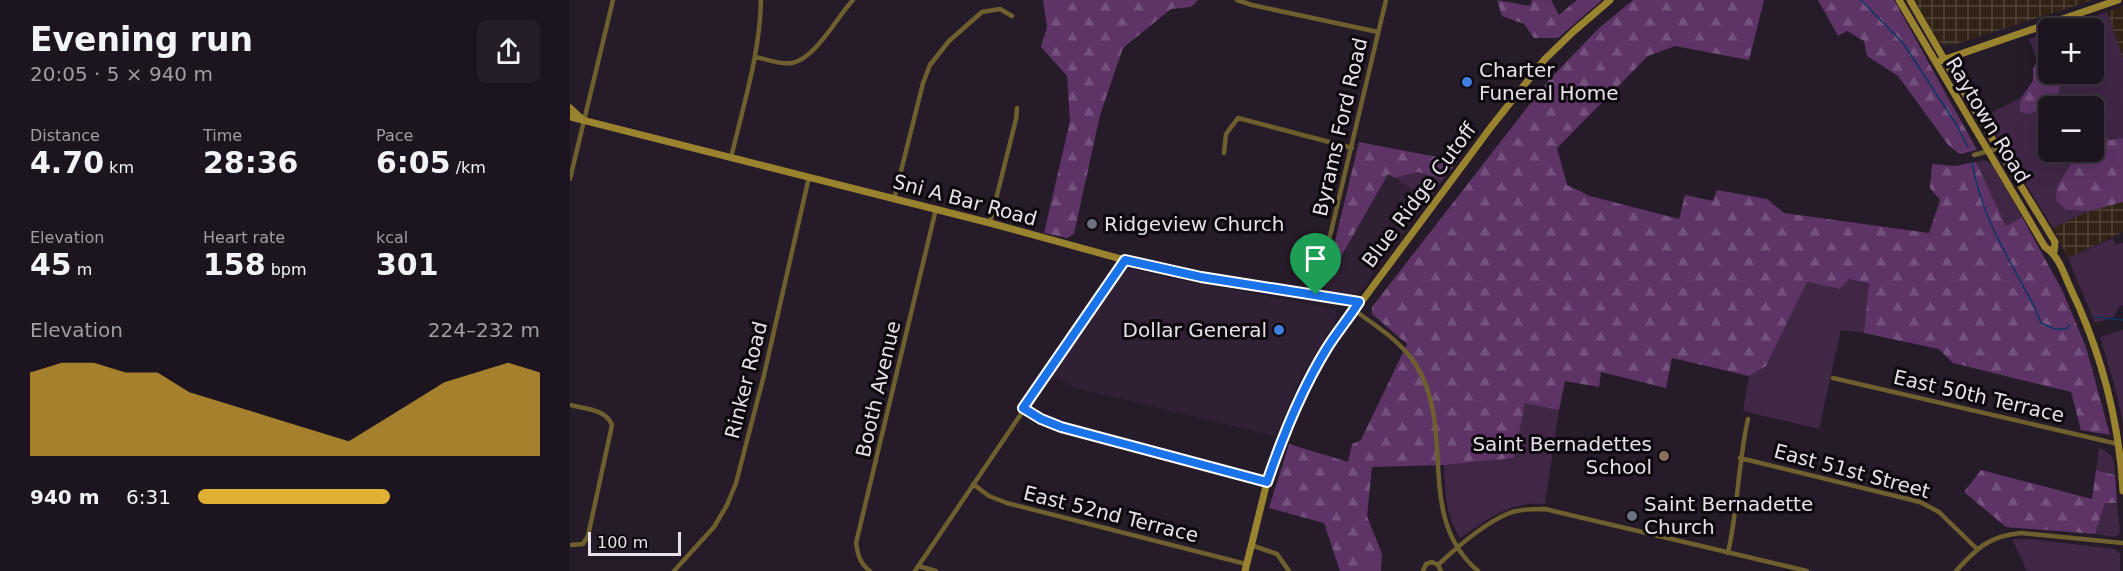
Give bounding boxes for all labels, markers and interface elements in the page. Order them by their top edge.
map controls [2038,18,2104,162]
button: + [2038,18,2104,84]
text: Evening run [30,20,253,59]
button: share [477,20,540,83]
street label: Byrams Ford Road [1308,35,1372,219]
street label: Raytown Road [1941,52,2035,188]
place label: Charter Funeral Home [1479,58,1619,105]
text: 20:05 · 5 × 940 m [30,62,213,86]
marker: Charter Funeral Home [1460,75,1474,89]
button: − [2038,96,2104,162]
street label: Blue Ridge Cutoff [1357,117,1482,272]
text: Distance [30,126,100,145]
text: Time [203,126,242,145]
text: Pace [376,126,413,145]
text: 4.70 [30,145,104,180]
text: 28:36 [203,145,299,180]
text: 6:05 [376,145,451,180]
text: km [104,158,134,177]
text: /km [451,158,486,177]
street label: Sni A Bar Road [890,169,1040,231]
place label: Ridgeview Church [1104,212,1284,236]
marker: Ridgeview Church [1085,217,1099,231]
text: Elevation [30,228,104,247]
text: Heart rate [203,228,285,247]
text: kcal [376,228,408,247]
pin [1290,233,1341,295]
icon: arrive [1299,242,1332,275]
text: 45 [30,247,72,282]
text: 158 [203,247,266,282]
text: 301 [376,247,439,282]
text: m [72,260,92,279]
text: bpm [266,260,307,279]
text: Elevation [30,318,123,342]
text: 224–232 m [428,318,540,342]
street label: Booth Avenue [851,318,905,460]
place label: Dollar General [1123,318,1267,342]
street label: Rinker Road [720,319,772,441]
marker: Dollar General [1272,323,1286,337]
street label: East 50th Terrace [1891,365,2067,427]
place label: Saint Bernadettes School [1472,432,1652,479]
street label: East 51st Street [1771,439,1933,503]
marker: Saint Bernadettes School [1657,449,1671,463]
street label: East 52nd Terrace [1021,481,1201,547]
text: 940 m [30,485,100,509]
text: 6:31 [126,485,171,509]
place label: Saint Bernadette Church [1644,492,1813,539]
marker: Saint Bernadette Church [1625,509,1639,523]
scale bar [588,529,681,556]
text: 100 m [597,533,648,552]

